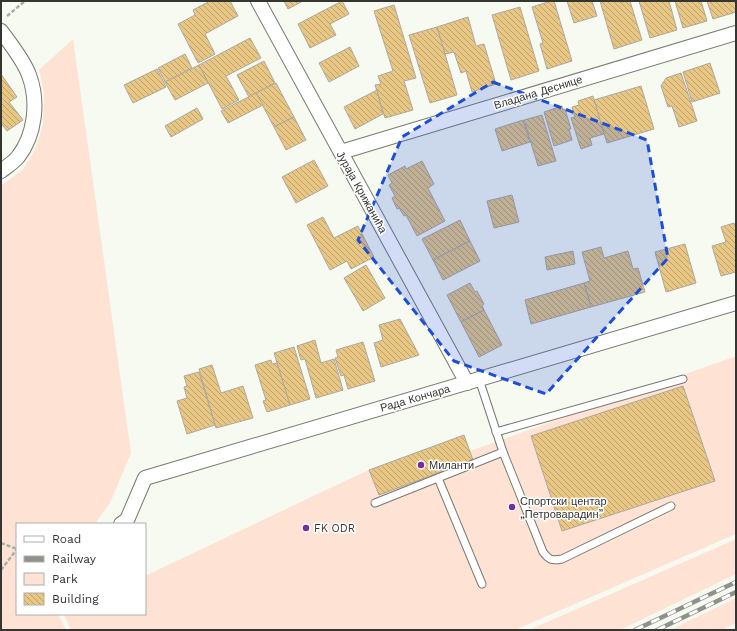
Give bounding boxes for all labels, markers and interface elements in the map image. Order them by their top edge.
street label: Владана Деснице [492,73,584,112]
street label: Јураја Крижанића [334,149,390,236]
street label: Рада Кончара [379,382,452,415]
place label: Миланти [429,459,474,472]
marker: Миланти [416,460,426,470]
place label: Спортски центар „Петроварадин” [520,495,607,521]
marker: Спортски центар „Петроварадин” [507,502,517,512]
place label: FK ODR [314,522,355,535]
legend [16,523,146,615]
marker: FK ODR [301,523,311,533]
text: Road [52,532,81,546]
text: Railway [52,552,97,566]
text: Park [52,572,78,586]
text: Building [52,592,99,606]

